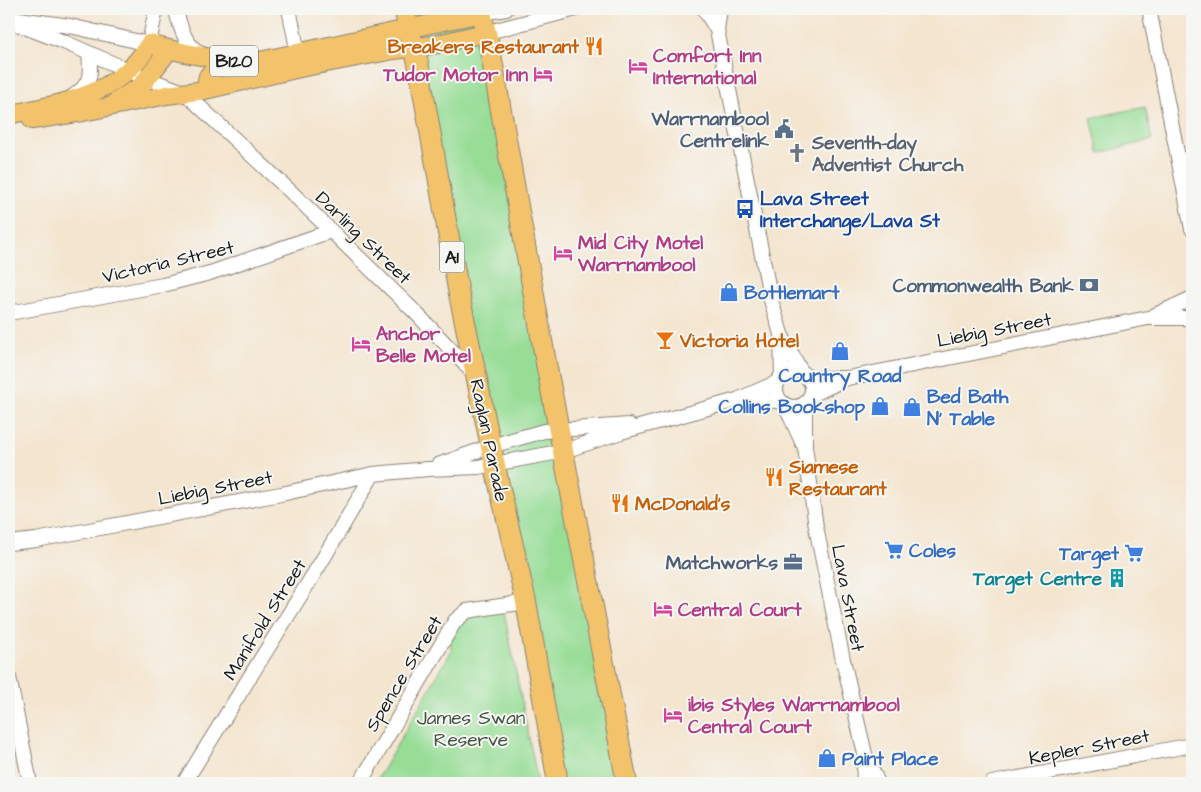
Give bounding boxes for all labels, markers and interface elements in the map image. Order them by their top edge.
place label: Breakers Restaurant [388,34,579,61]
restaurant icon: Breakers Restaurant [583,35,605,57]
place label: Comfort Inn International [653,43,762,92]
road number: B120 [210,46,258,76]
hotel icon: Comfort Inn International [627,55,649,77]
place label: Tudor Motor Inn [382,62,528,89]
hotel icon: Tudor Motor Inn [532,63,554,85]
place label: Warrnambool Centrelink [651,106,769,155]
public building icon: Warrnambool Centrelink [773,118,795,140]
place label: Seventh-day Adventist Church [811,130,964,179]
church icon: Seventh-day Adventist Church [786,142,808,164]
street label: Darling Street [308,185,417,292]
place label: Lava Street Interchange/Lava St [760,186,940,236]
bus stop icon: Lava Street Interchange/Lava St [734,198,756,220]
place label: Mid City Motel Warrnambool [577,230,703,279]
street label: Victoria Street [100,234,237,291]
road number: A1 [440,242,464,272]
hotel icon: Mid City Motel Warrnambool [552,242,574,264]
place label: Commonwealth Bank [893,273,1074,300]
bank icon: Commonwealth Bank [1078,274,1100,296]
place label: Bottlemart [744,280,840,307]
shop icon: Bottlemart [718,281,740,303]
street label: Liebig Street [935,306,1054,356]
place label: Anchor Belle Motel [376,321,471,370]
place label: Victoria Hotel [679,328,799,355]
bar icon: Victoria Hotel [654,329,676,351]
hotel icon: Anchor Belle Motel [350,333,372,355]
shop icon: Country Road [829,340,851,362]
place label: Country Road [778,363,902,391]
street label: Raglan Parade [461,377,515,504]
place label: Bed Bath N' Table [927,384,1009,433]
place label: Collins Bookshop [719,394,865,421]
shop icon: Collins Bookshop [869,395,891,417]
shop icon: Bed Bath N' Table [901,396,923,418]
place label: Siamese Restaurant [788,454,887,503]
street label: Liebig Street [156,464,275,514]
restaurant icon: Siamese Restaurant [763,466,785,488]
place label: McDonald's [635,491,731,518]
restaurant icon: McDonald's [609,492,631,514]
place label: Coles [909,538,956,565]
supermarket icon: Coles [883,539,905,561]
place label: Target [1058,541,1119,569]
street label: Lava Street [824,542,871,654]
supermarket icon: Target [1123,542,1145,564]
place label: Matchworks [666,550,778,577]
office icon: Matchworks [782,551,804,573]
street label: Manifold Street [217,554,314,686]
place label: Target Centre [972,566,1103,594]
building icon: Target Centre [1106,567,1128,589]
place label: Central Court [678,597,802,624]
hotel icon: Central Court [652,598,674,620]
street label: Spence Street [359,610,450,737]
place label: ibis Styles Warrnambool Central Court [688,692,900,741]
hotel icon: ibis Styles Warrnambool Central Court [662,704,684,726]
park label: James Swan Reserve [417,705,525,754]
street label: Kepler Street [1027,722,1152,772]
place label: Paint Place [842,746,939,773]
shop icon: Paint Place [816,747,838,769]

